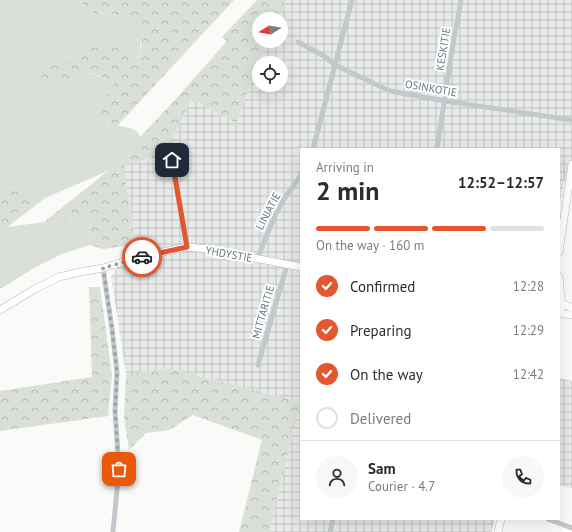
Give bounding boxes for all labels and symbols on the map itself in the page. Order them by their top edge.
north arrow [252,12,288,48]
street label: KESKITIE [433,26,453,72]
street label: OSINKOTIE [404,77,458,99]
pin [155,143,189,177]
street label: LINJATIE [252,190,284,232]
courier [122,237,162,277]
street label: YHDYSTIE [204,243,254,265]
street label: MITTARITIE [249,284,277,340]
pin [102,452,136,486]

